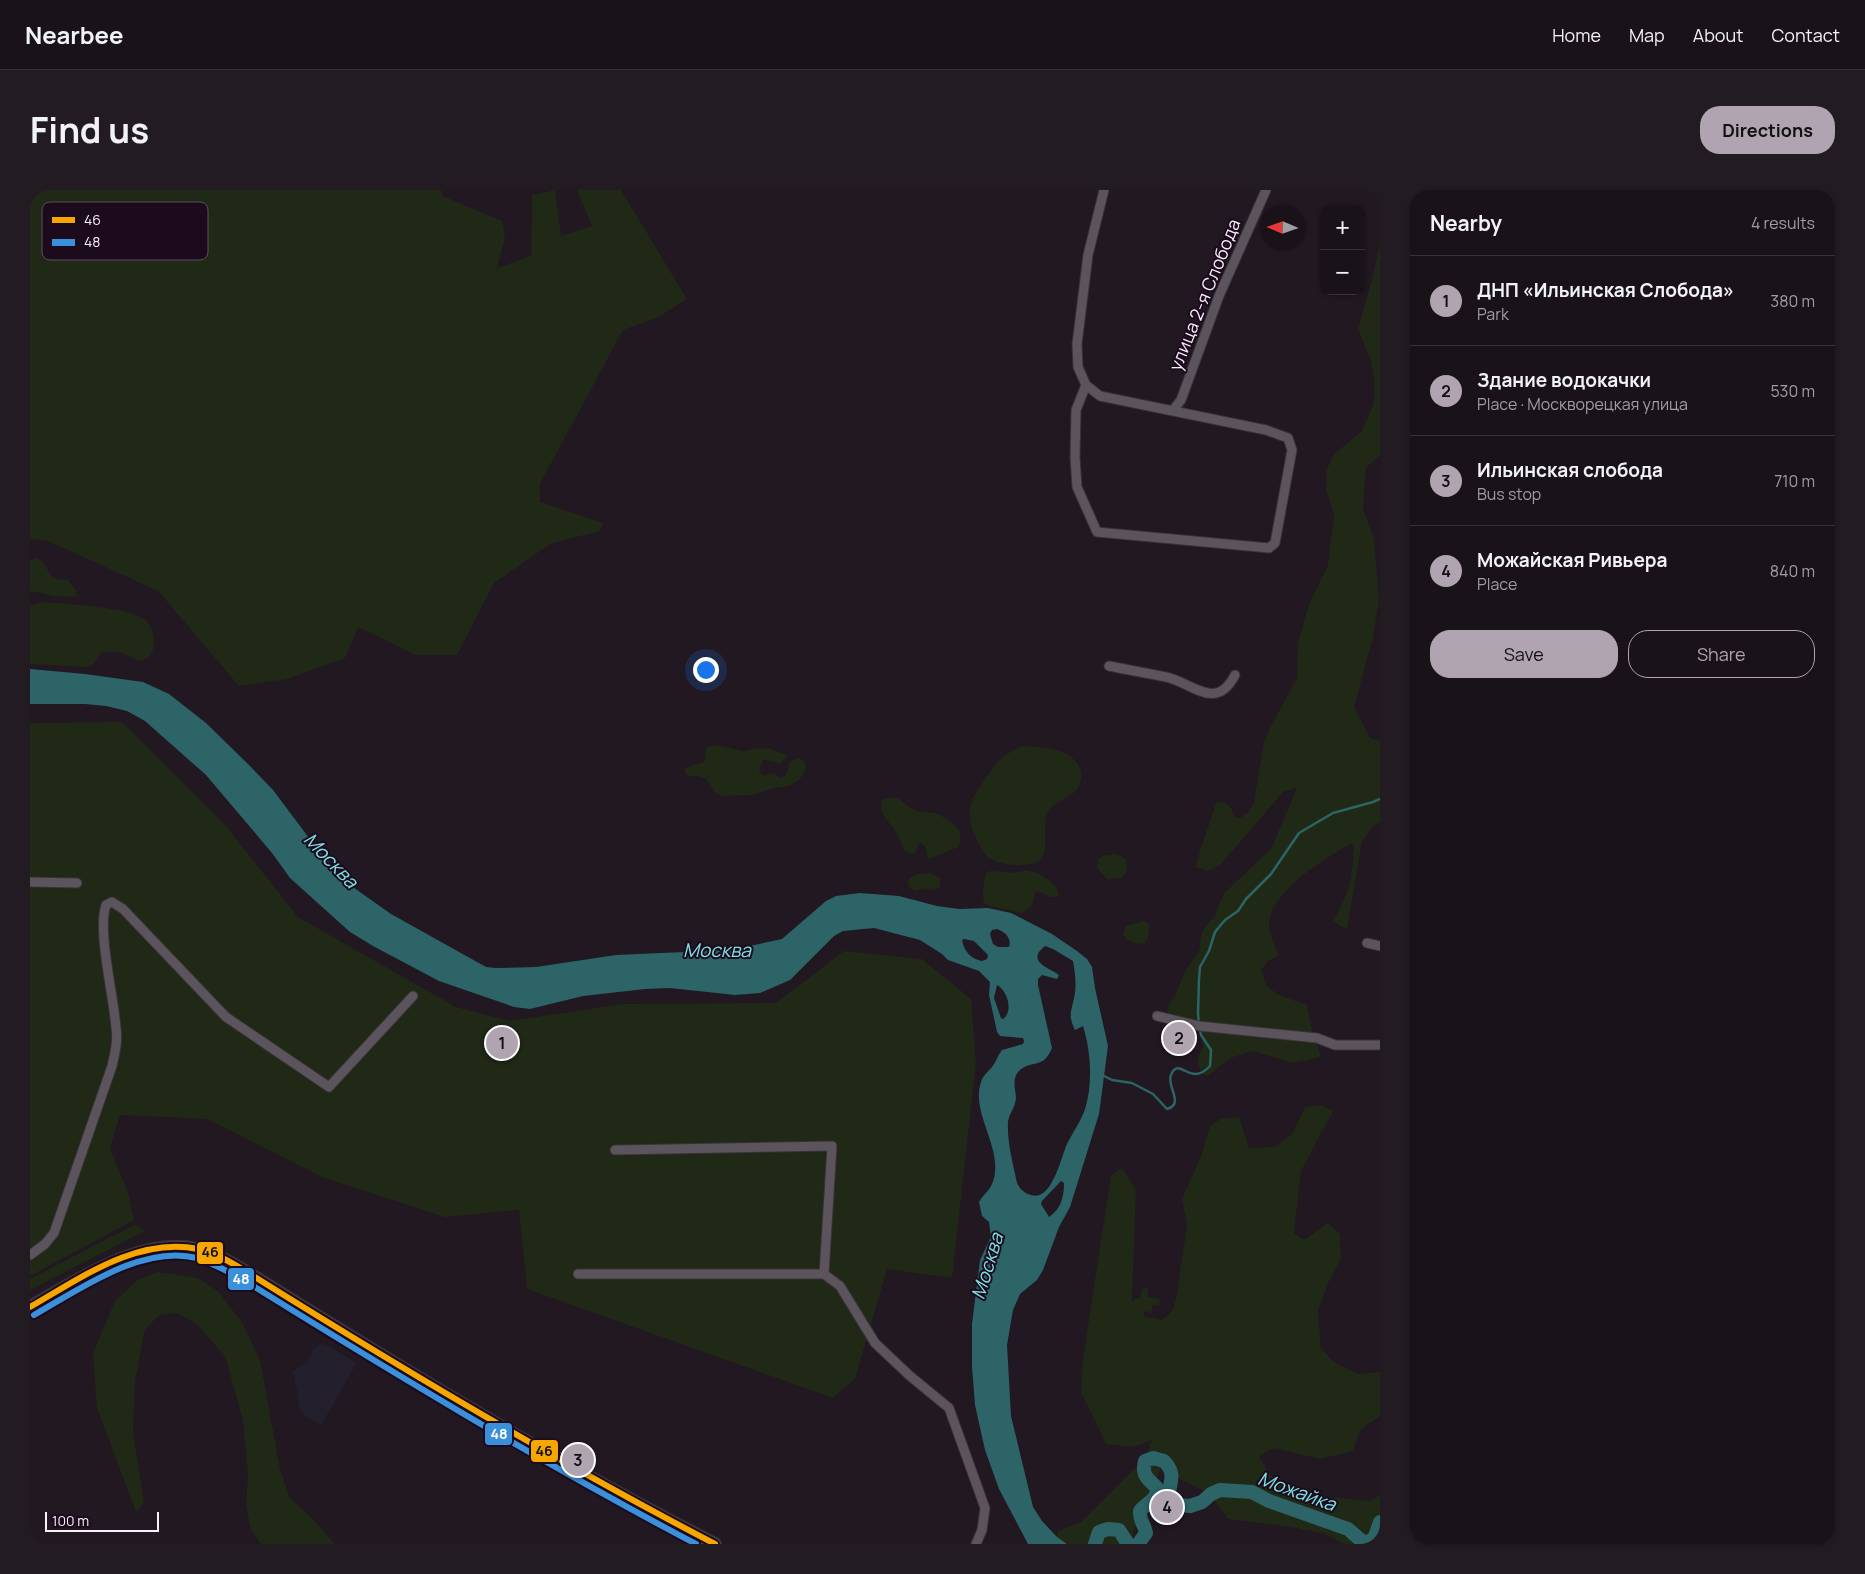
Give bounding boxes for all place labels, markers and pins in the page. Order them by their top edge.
pin: 2 [1163,1019,1195,1057]
pin: 1 [486,1024,518,1062]
pin: 3 [562,1441,594,1479]
pin: 4 [1151,1488,1183,1526]

